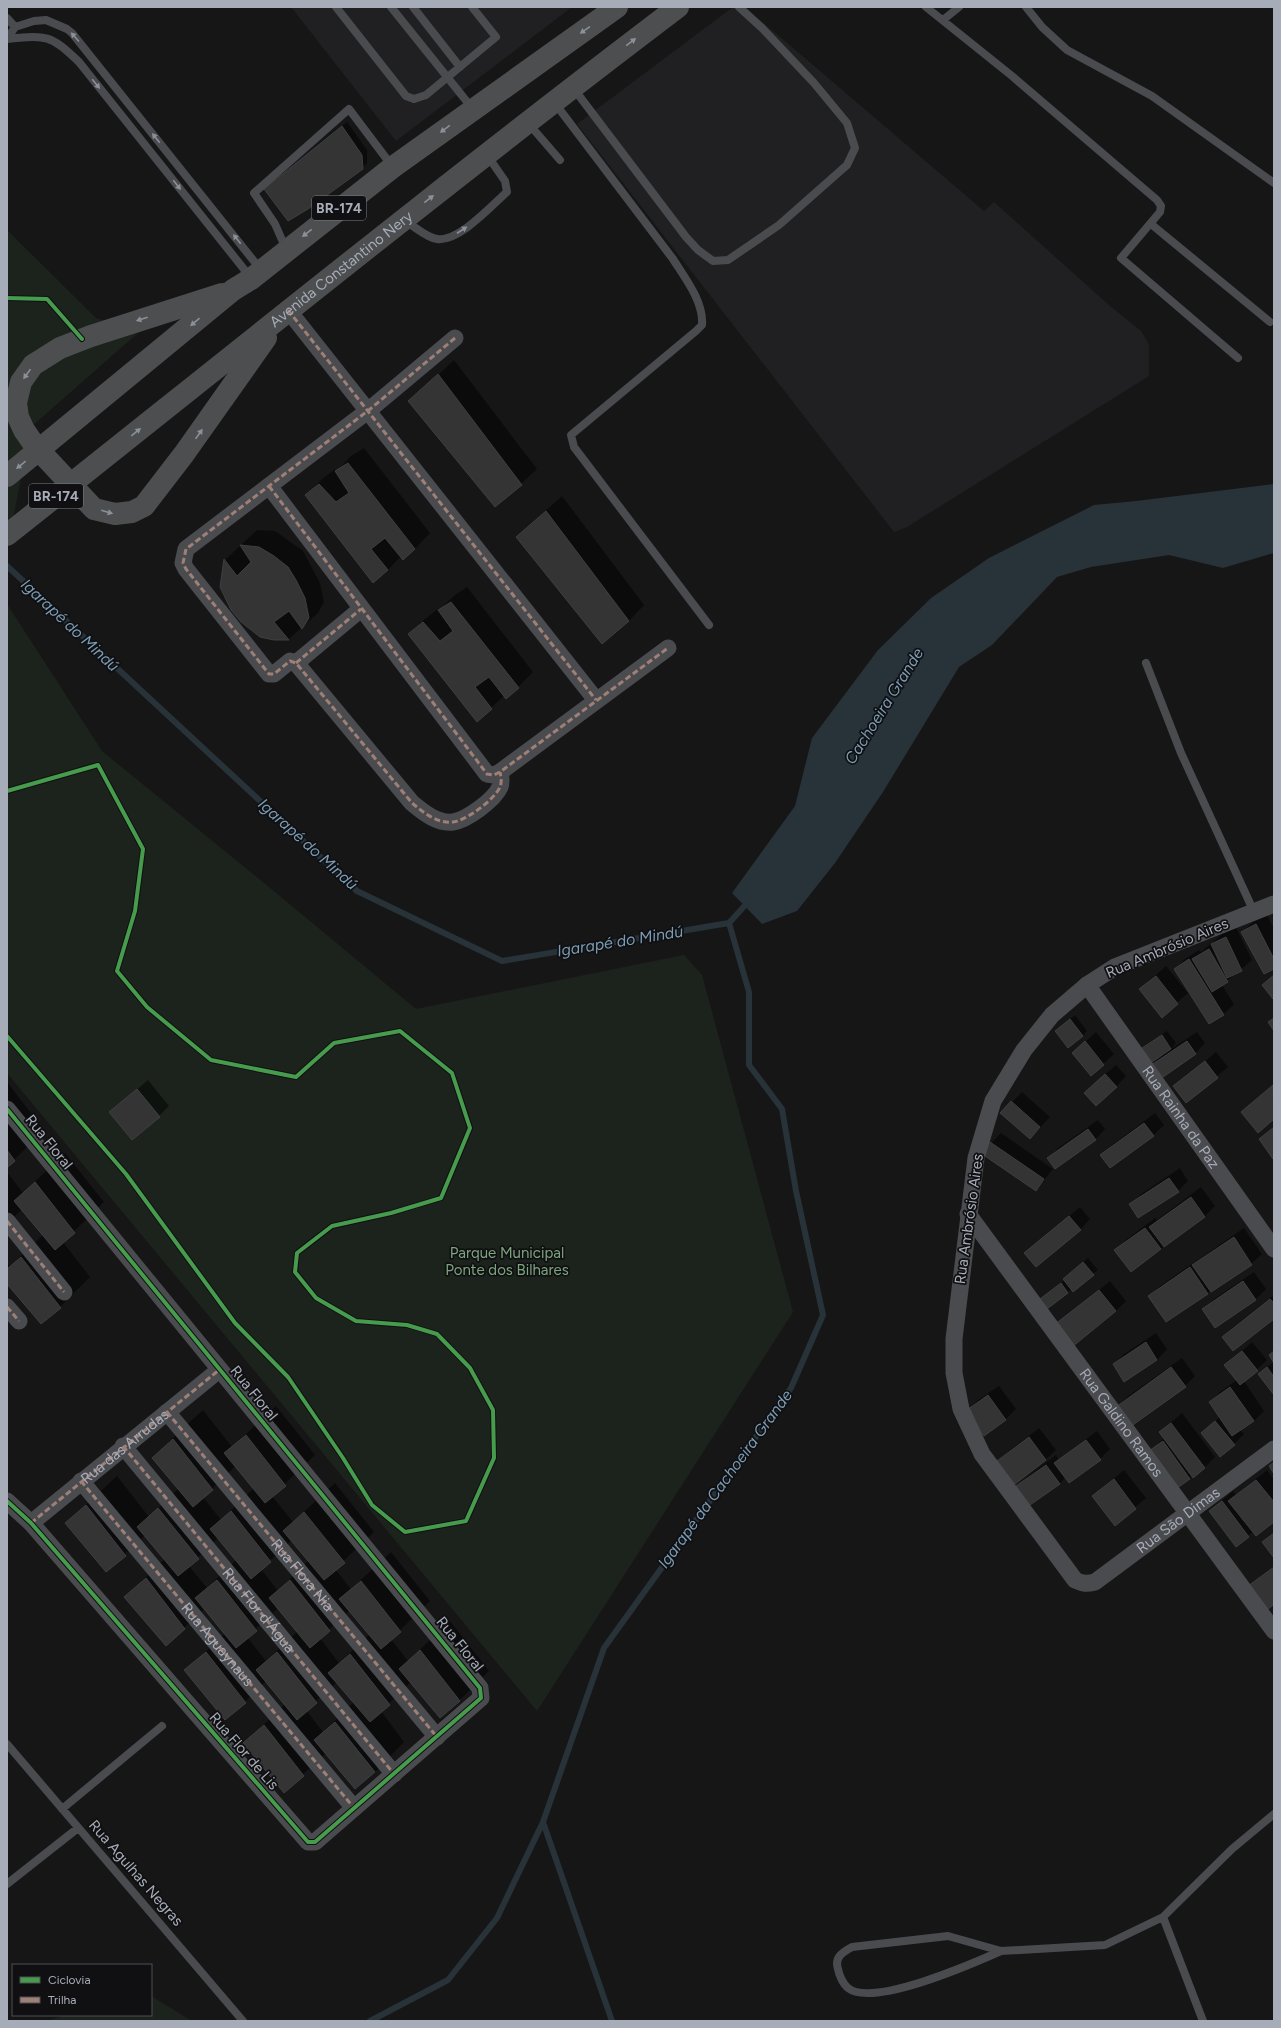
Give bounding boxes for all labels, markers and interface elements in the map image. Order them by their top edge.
one-way arrow [580,25,590,33]
one-way arrow [70,32,79,42]
one-way arrow [626,38,637,47]
one-way arrow [92,78,101,89]
one-way arrow [439,125,450,133]
one-way arrow [152,133,161,143]
one-way arrow [173,180,182,191]
one-way arrow [423,195,434,204]
road number: BR-174 [312,196,366,220]
street label: Avenida Constantino Nery [266,207,416,331]
one-way arrow [456,226,467,234]
one-way arrow [302,229,313,237]
one-way arrow [233,234,242,245]
one-way arrow [136,316,148,322]
one-way arrow [189,318,200,326]
one-way arrow [23,368,31,379]
one-way arrow [131,428,141,437]
one-way arrow [195,428,203,439]
one-way arrow [15,461,26,470]
road number: BR-174 [29,484,83,508]
one-way arrow [101,509,113,515]
water label: Igarapé do Mindú [17,575,123,675]
water label: Cachoeira Grande [841,644,927,768]
water label: Igarapé do Mindú [254,794,362,894]
street label: Rua Ambrósio Aires [1103,914,1231,982]
water label: Igarapé do Mindú [556,922,684,960]
street label: Rua Rainha da Paz [1138,1062,1223,1172]
street label: Rua Floral [21,1111,77,1173]
street label: Rua Ambrósio Aires [951,1153,987,1285]
park label: Parque Municipal Ponte dos Bilhares [445,1244,569,1279]
street label: Rua Floral [226,1362,282,1424]
street label: Rua Galdino Ramos [1075,1365,1167,1481]
water label: Igarapé da Cachoeira Grande [654,1386,796,1572]
street label: Rua das Arrudas [77,1405,173,1488]
street label: Rua São Dimas [1133,1483,1224,1557]
street label: Rua Flora Nia [267,1535,338,1615]
street label: Rua Flor d'Água [218,1564,299,1656]
street label: Rua Aguaynaus [178,1599,257,1690]
street label: Rua Floral [432,1613,488,1675]
street label: Rua Flor de Lis [205,1708,283,1794]
street label: Rua Agulhas Negras [85,1816,187,1930]
legend [12,1964,152,2016]
text: Ciclovia [48,1973,91,1987]
text: Trilha [48,1993,76,2007]

